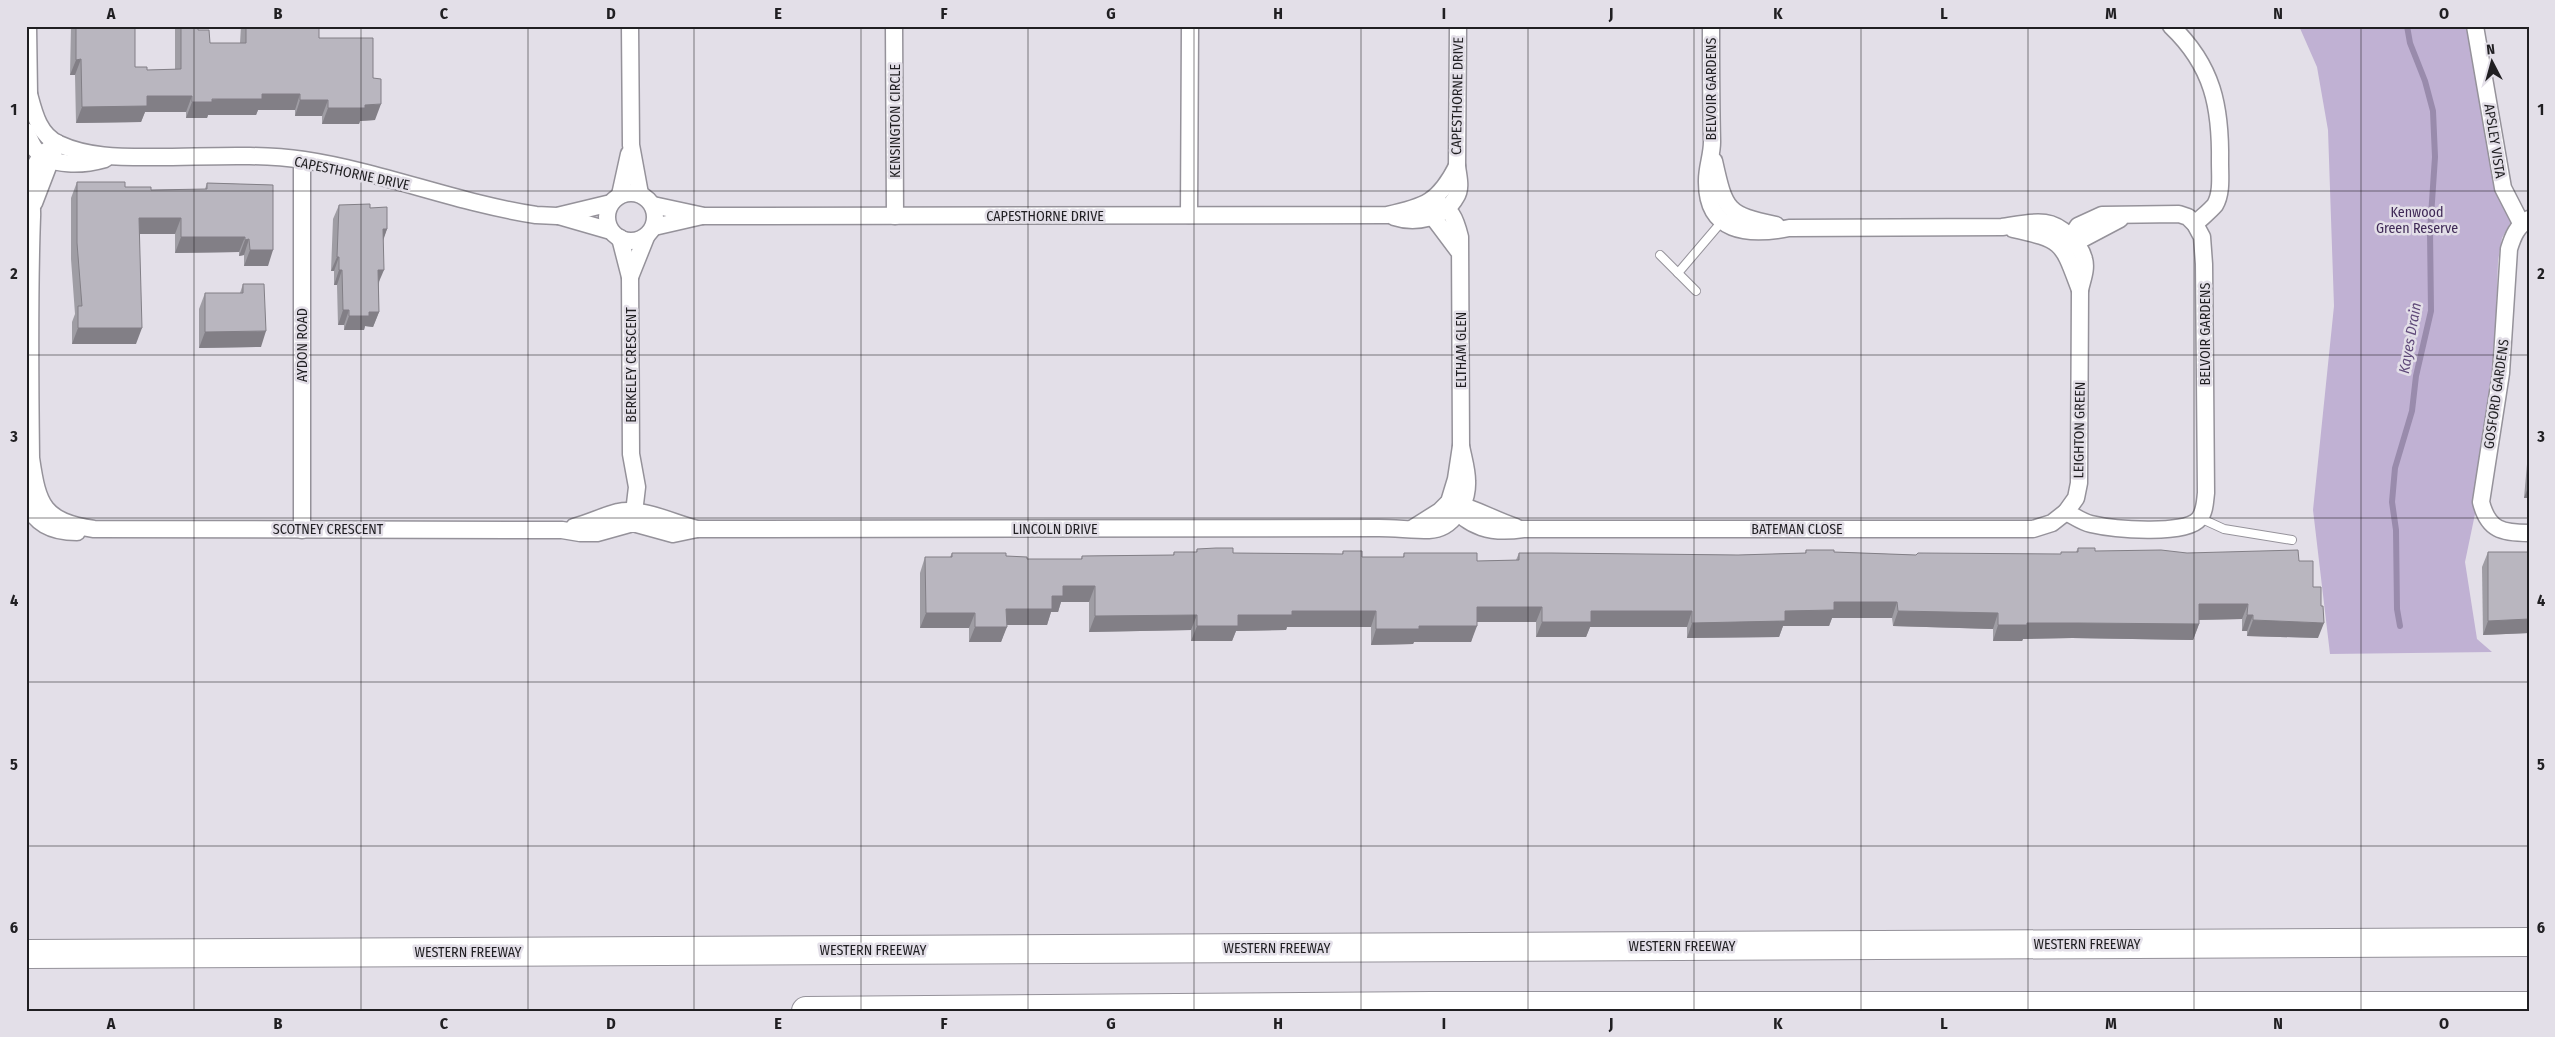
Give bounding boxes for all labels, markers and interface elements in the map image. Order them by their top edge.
text: A [106,4,116,23]
text: B [274,4,283,23]
text: C [440,4,449,23]
text: D [606,4,616,23]
text: E [774,4,782,23]
text: F [940,4,948,23]
text: G [1106,4,1116,23]
text: H [1273,4,1283,23]
text: I [1442,4,1446,23]
text: J [1608,4,1613,23]
text: K [1773,4,1783,23]
text: L [1940,4,1948,23]
text: M [2105,4,2117,23]
text: N [2273,4,2283,23]
text: O [2439,4,2449,23]
street label: CAPESTHORNE DRIVE [1448,37,1467,155]
street label: BELVOIR GARDENS [1703,37,1720,141]
north arrow [2468,38,2518,88]
text: N [2486,41,2496,58]
street label: KENSINGTON CIRCLE [887,64,904,178]
text: 1 [11,100,17,119]
text: 1 [2538,100,2544,119]
street label: APSLEY VISTA [2480,103,2509,180]
street label: CAPESTHORNE DRIVE [293,153,412,194]
park label: Kenwood Green Reserve [2376,204,2458,237]
street label: CAPESTHORNE DRIVE [986,208,1104,225]
text: 2 [9,264,18,283]
text: 2 [2536,264,2545,283]
street label: BELVOIR GARDENS [2197,282,2214,386]
water label: Kayes Drain [2395,301,2425,375]
street label: BERKELEY CRESCENT [623,307,640,423]
street label: AYDON ROAD [294,308,311,382]
street label: ELTHAM GLEN [1453,312,1470,388]
street label: GOSFORD GARDENS [2480,338,2513,450]
street label: LEIGHTON GREEN [2070,381,2089,479]
text: 3 [9,427,18,446]
text: 3 [2536,427,2545,446]
street label: SCOTNEY CRESCENT [273,521,384,538]
street label: LINCOLN DRIVE [1012,521,1098,538]
street label: BATEMAN CLOSE [1751,521,1843,538]
text: 4 [10,591,18,610]
text: 4 [2537,591,2545,610]
text: 5 [10,755,18,774]
text: 5 [2537,755,2545,774]
text: 6 [10,918,18,937]
text: 6 [2537,918,2545,937]
street label: WESTERN FREEWAY [2033,936,2141,953]
street label: WESTERN FREEWAY [1628,938,1736,955]
street label: WESTERN FREEWAY [1223,940,1331,957]
street label: WESTERN FREEWAY [819,942,927,959]
street label: WESTERN FREEWAY [414,944,522,961]
text: A [106,1014,116,1033]
text: B [274,1014,283,1033]
text: C [440,1014,449,1033]
text: D [606,1014,616,1033]
text: E [774,1014,782,1033]
text: F [940,1014,948,1033]
text: G [1106,1014,1116,1033]
text: H [1273,1014,1283,1033]
text: I [1442,1014,1446,1033]
text: J [1608,1014,1613,1033]
text: K [1773,1014,1783,1033]
text: L [1940,1014,1948,1033]
text: M [2105,1014,2117,1033]
text: N [2273,1014,2283,1033]
text: O [2439,1014,2449,1033]

